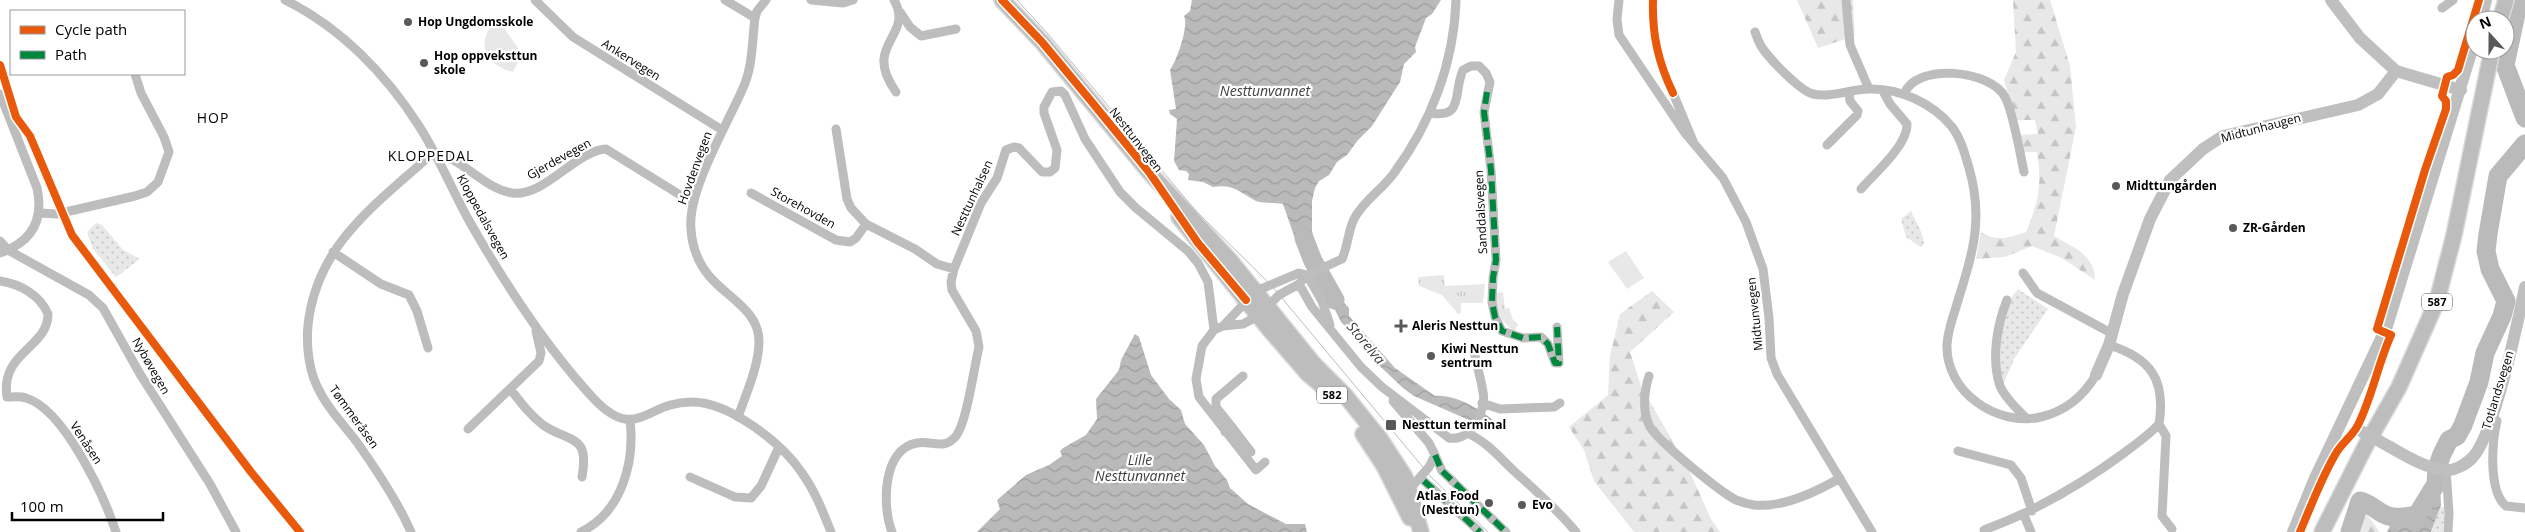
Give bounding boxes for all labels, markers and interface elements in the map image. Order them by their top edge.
legend [10,10,185,75]
north arrow [2465,10,2515,60]
text: N [2476,11,2494,33]
place label: Hop Ungdomsskole [418,13,533,30]
marker: Hop Ungdomsskole [402,16,414,28]
text: Cycle path [55,19,127,39]
street label: Ankervegen [599,35,664,84]
text: Path [55,44,87,64]
place label: Hop oppveksttun skole [434,47,537,78]
marker: Hop oppveksttun skole [418,57,430,69]
water label: Nesttunvannet [1220,81,1312,100]
street label: Nesttunvegen [1106,104,1167,176]
district label: HOP [197,108,229,127]
street label: Midtunhaugen [2219,109,2303,146]
street label: Hovdenvegen [673,129,716,207]
street label: Gjerdevegen [524,134,594,183]
district label: KLOPPEDAL [388,146,474,165]
street label: Nesttunhalsen [947,157,997,238]
street label: Sanddalsvegen [1470,170,1491,254]
street label: Kloppedalsvegen [453,171,514,262]
place label: Midttungården [2126,177,2217,194]
marker: Midttungården [2110,180,2122,192]
street label: Storehovden [768,183,839,232]
place label: ZR-Gården [2243,219,2306,236]
marker: ZR-Gården [2227,222,2239,234]
street label: Midtunvegen [1742,277,1767,351]
road number: 587 [2422,294,2452,310]
water label: Storelva [1343,317,1390,368]
place label: Aleris Nesttun [1412,317,1498,334]
marker: Aleris Nesttun [1394,319,1408,333]
street label: Nybøvegen [128,334,175,397]
place label: Kiwi Nesttun sentrum [1441,340,1519,371]
street label: Totlandsvegen [2477,348,2518,431]
marker: Kiwi Nesttun sentrum [1425,350,1437,362]
street label: Tømmeråsen [326,382,383,452]
road number: 582 [1317,386,1347,404]
place label: Nesttun terminal [1402,416,1506,433]
street label: Venåsen [66,418,107,467]
marker: Nesttun terminal [1384,418,1398,432]
water label: Lille Nesttunvannet [1095,450,1187,485]
place label: Atlas Food (Nesttun) [1416,487,1479,518]
scale bar [12,490,164,522]
text: 100 m [20,496,64,516]
place label: Evo [1532,496,1553,513]
marker: Atlas Food (Nesttun) [1483,497,1495,509]
marker: Evo [1516,499,1528,511]

